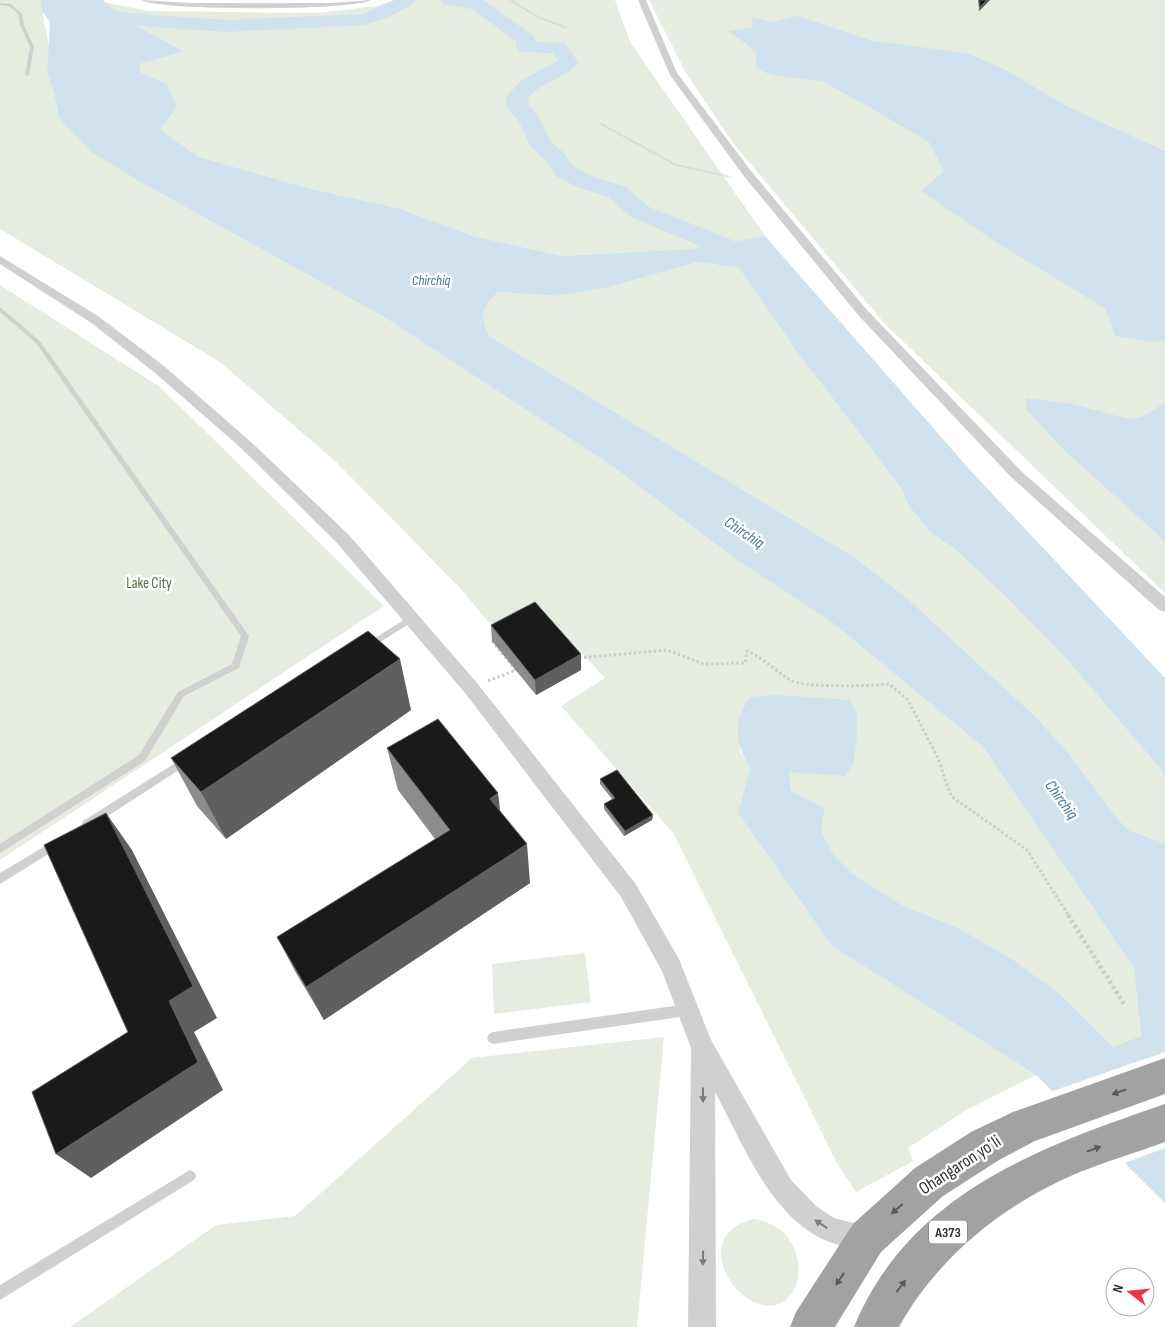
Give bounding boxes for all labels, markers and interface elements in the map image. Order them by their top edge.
water label: Chirchiq [412,272,450,289]
water label: Chirchiq [720,513,768,553]
park label: Lake City [126,574,172,593]
water label: Chirchiq [1040,777,1082,824]
one-way arrow [699,1088,707,1104]
one-way arrow [1111,1089,1126,1097]
street label: Ohangaron yoʻli [915,1131,1005,1199]
one-way arrow [1087,1145,1102,1153]
one-way arrow [892,1203,904,1215]
one-way arrow [814,1219,828,1229]
road number: A373 [929,1220,967,1244]
one-way arrow [699,1250,707,1266]
north arrow [1105,1267,1155,1317]
one-way arrow [835,1272,845,1285]
one-way arrow [896,1279,906,1293]
text: N [1109,1283,1127,1294]

